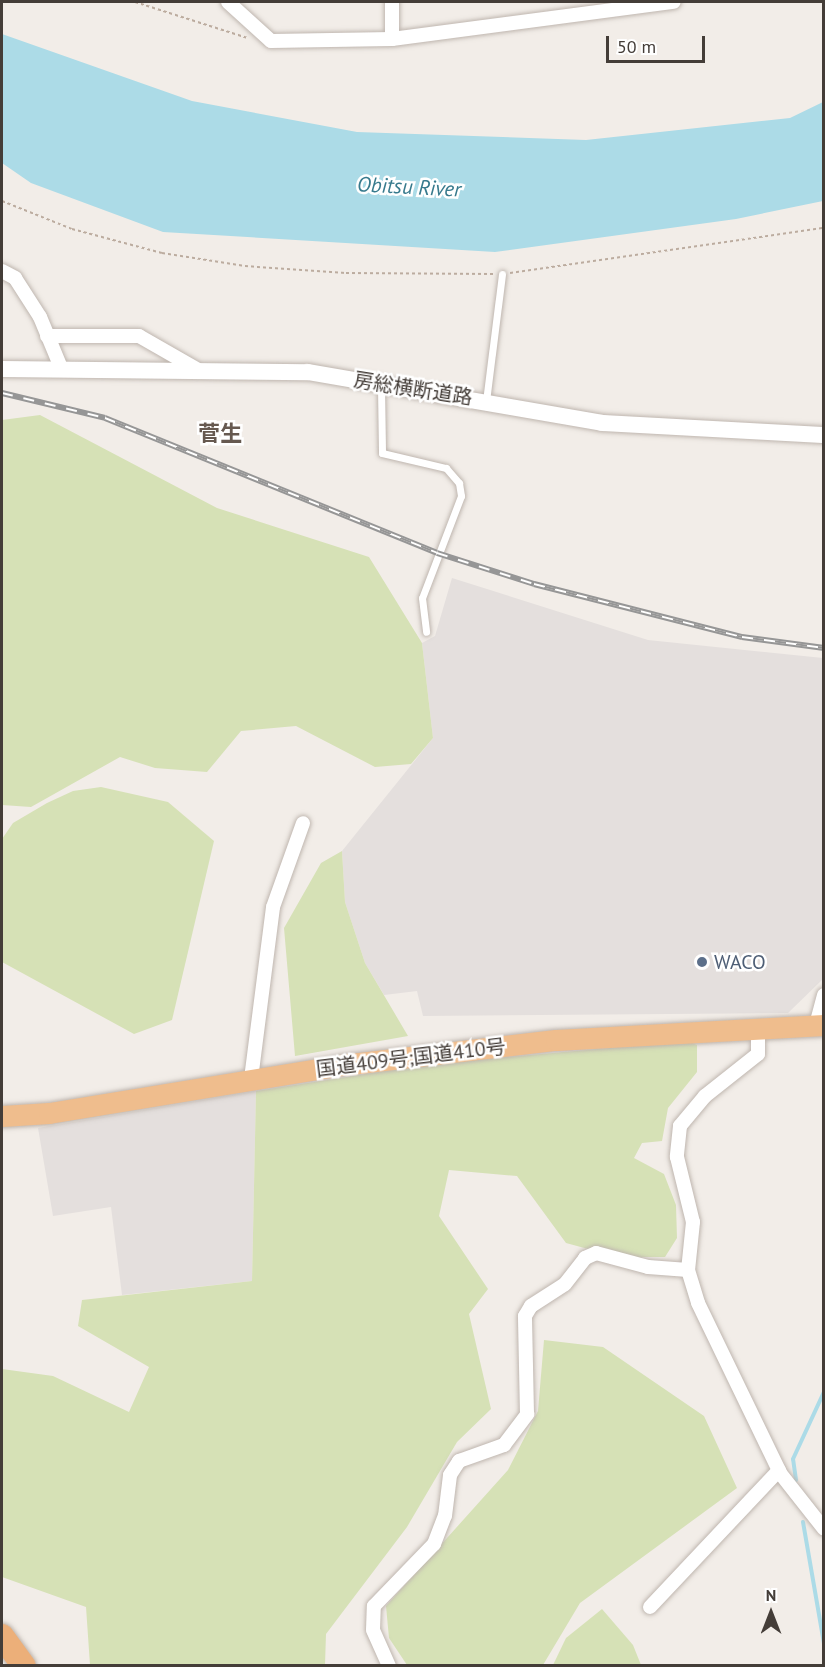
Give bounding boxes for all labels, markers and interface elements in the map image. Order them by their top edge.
scale bar [609,24,708,62]
text: 50 m [617,35,656,58]
water label: Obitsu River [356,172,462,202]
street label: 房総横断道路 [352,368,474,410]
district label: 菅生 [198,421,242,447]
place label: WACO [714,950,766,974]
marker: WACO [695,955,709,969]
street label: 国道409号;国道410号 [315,1034,507,1082]
north arrow [741,1583,801,1643]
text: N [766,1585,776,1605]

